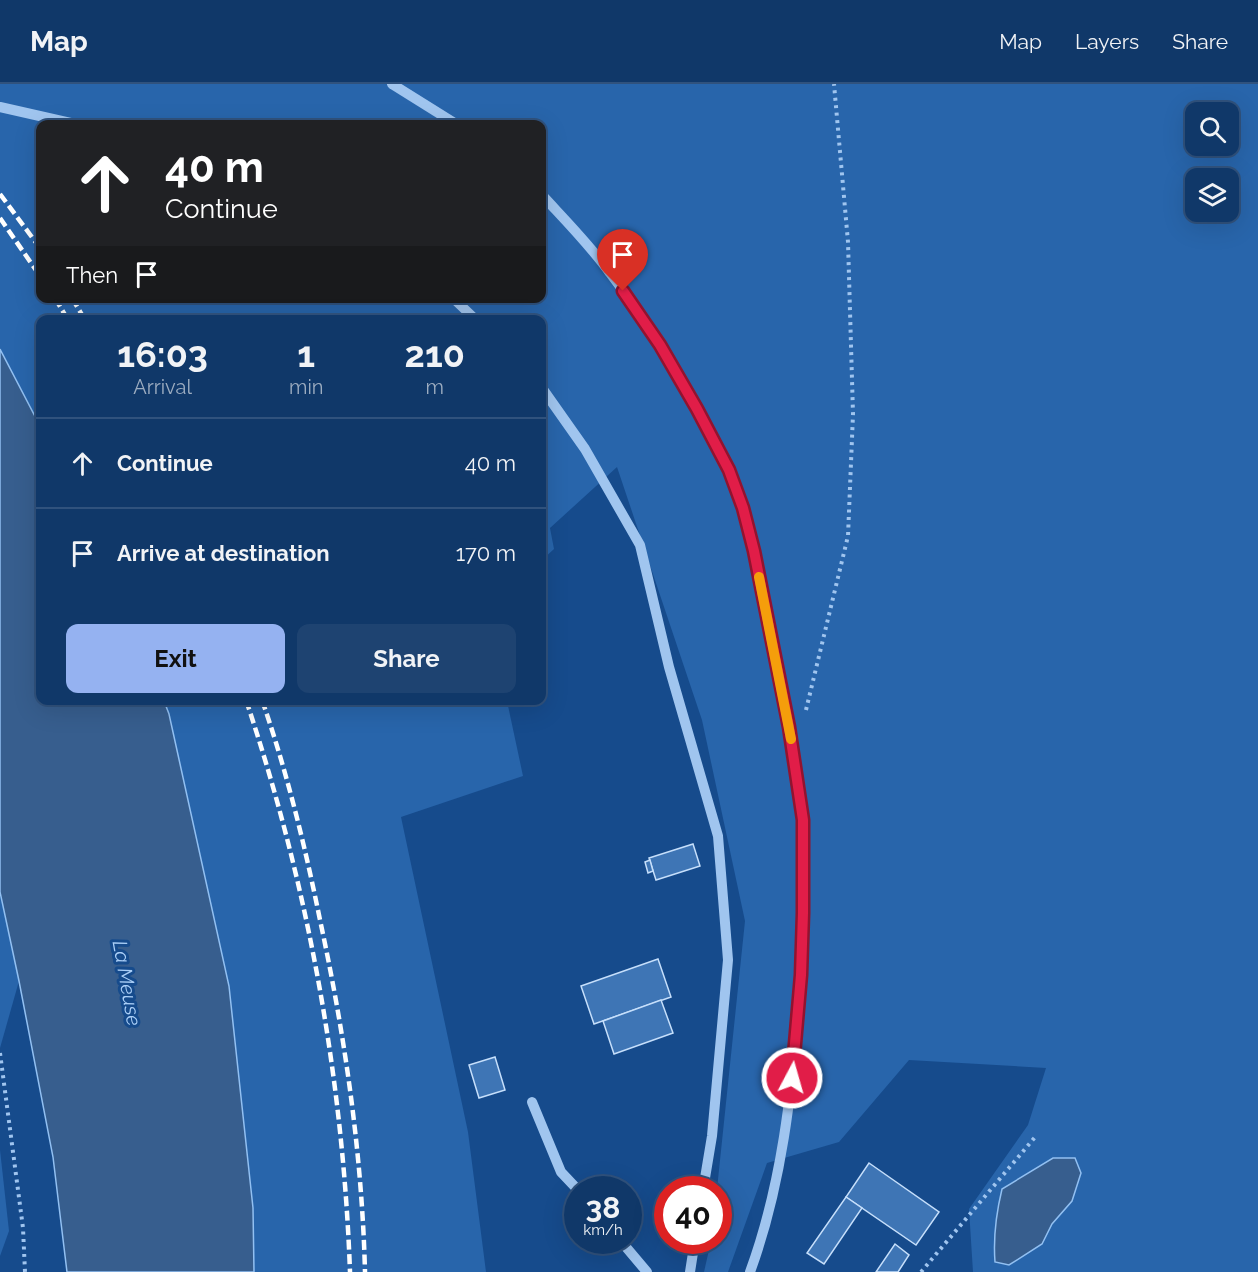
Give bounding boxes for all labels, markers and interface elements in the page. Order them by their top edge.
text: Map [30,25,88,58]
text: Map [999,29,1042,54]
text: Layers [1075,29,1139,54]
text: Share [1172,29,1228,54]
map controls [1185,102,1239,222]
button: search [1185,102,1239,156]
text: 40 m [165,143,264,192]
icon: ahead [66,144,144,222]
button: layers [1185,168,1239,222]
text: Continue [165,193,278,224]
pin [597,229,648,291]
icon: arrive [606,238,639,271]
icon: arrive [130,258,163,291]
text: Then [66,262,118,288]
text: 16:03 [117,333,208,375]
text: 1 [297,333,315,375]
text: 210 [405,333,465,375]
text: Arrival [133,375,192,399]
text: min [289,375,323,399]
text: m [426,375,444,399]
icon: ahead [66,447,99,480]
text: Continue [117,450,213,476]
text: 40 m [465,450,516,476]
icon: arrive [66,537,99,570]
text: Arrive at destination [117,540,330,566]
text: 170 m [456,540,516,566]
button: Exit [66,624,285,693]
button: Share [297,624,516,693]
water label: La Meuse [108,938,146,1028]
position arrow [760,1046,824,1110]
speed limit sign: 40 [654,1176,732,1254]
text: 38 [586,1190,620,1225]
text: km/h [583,1221,623,1239]

